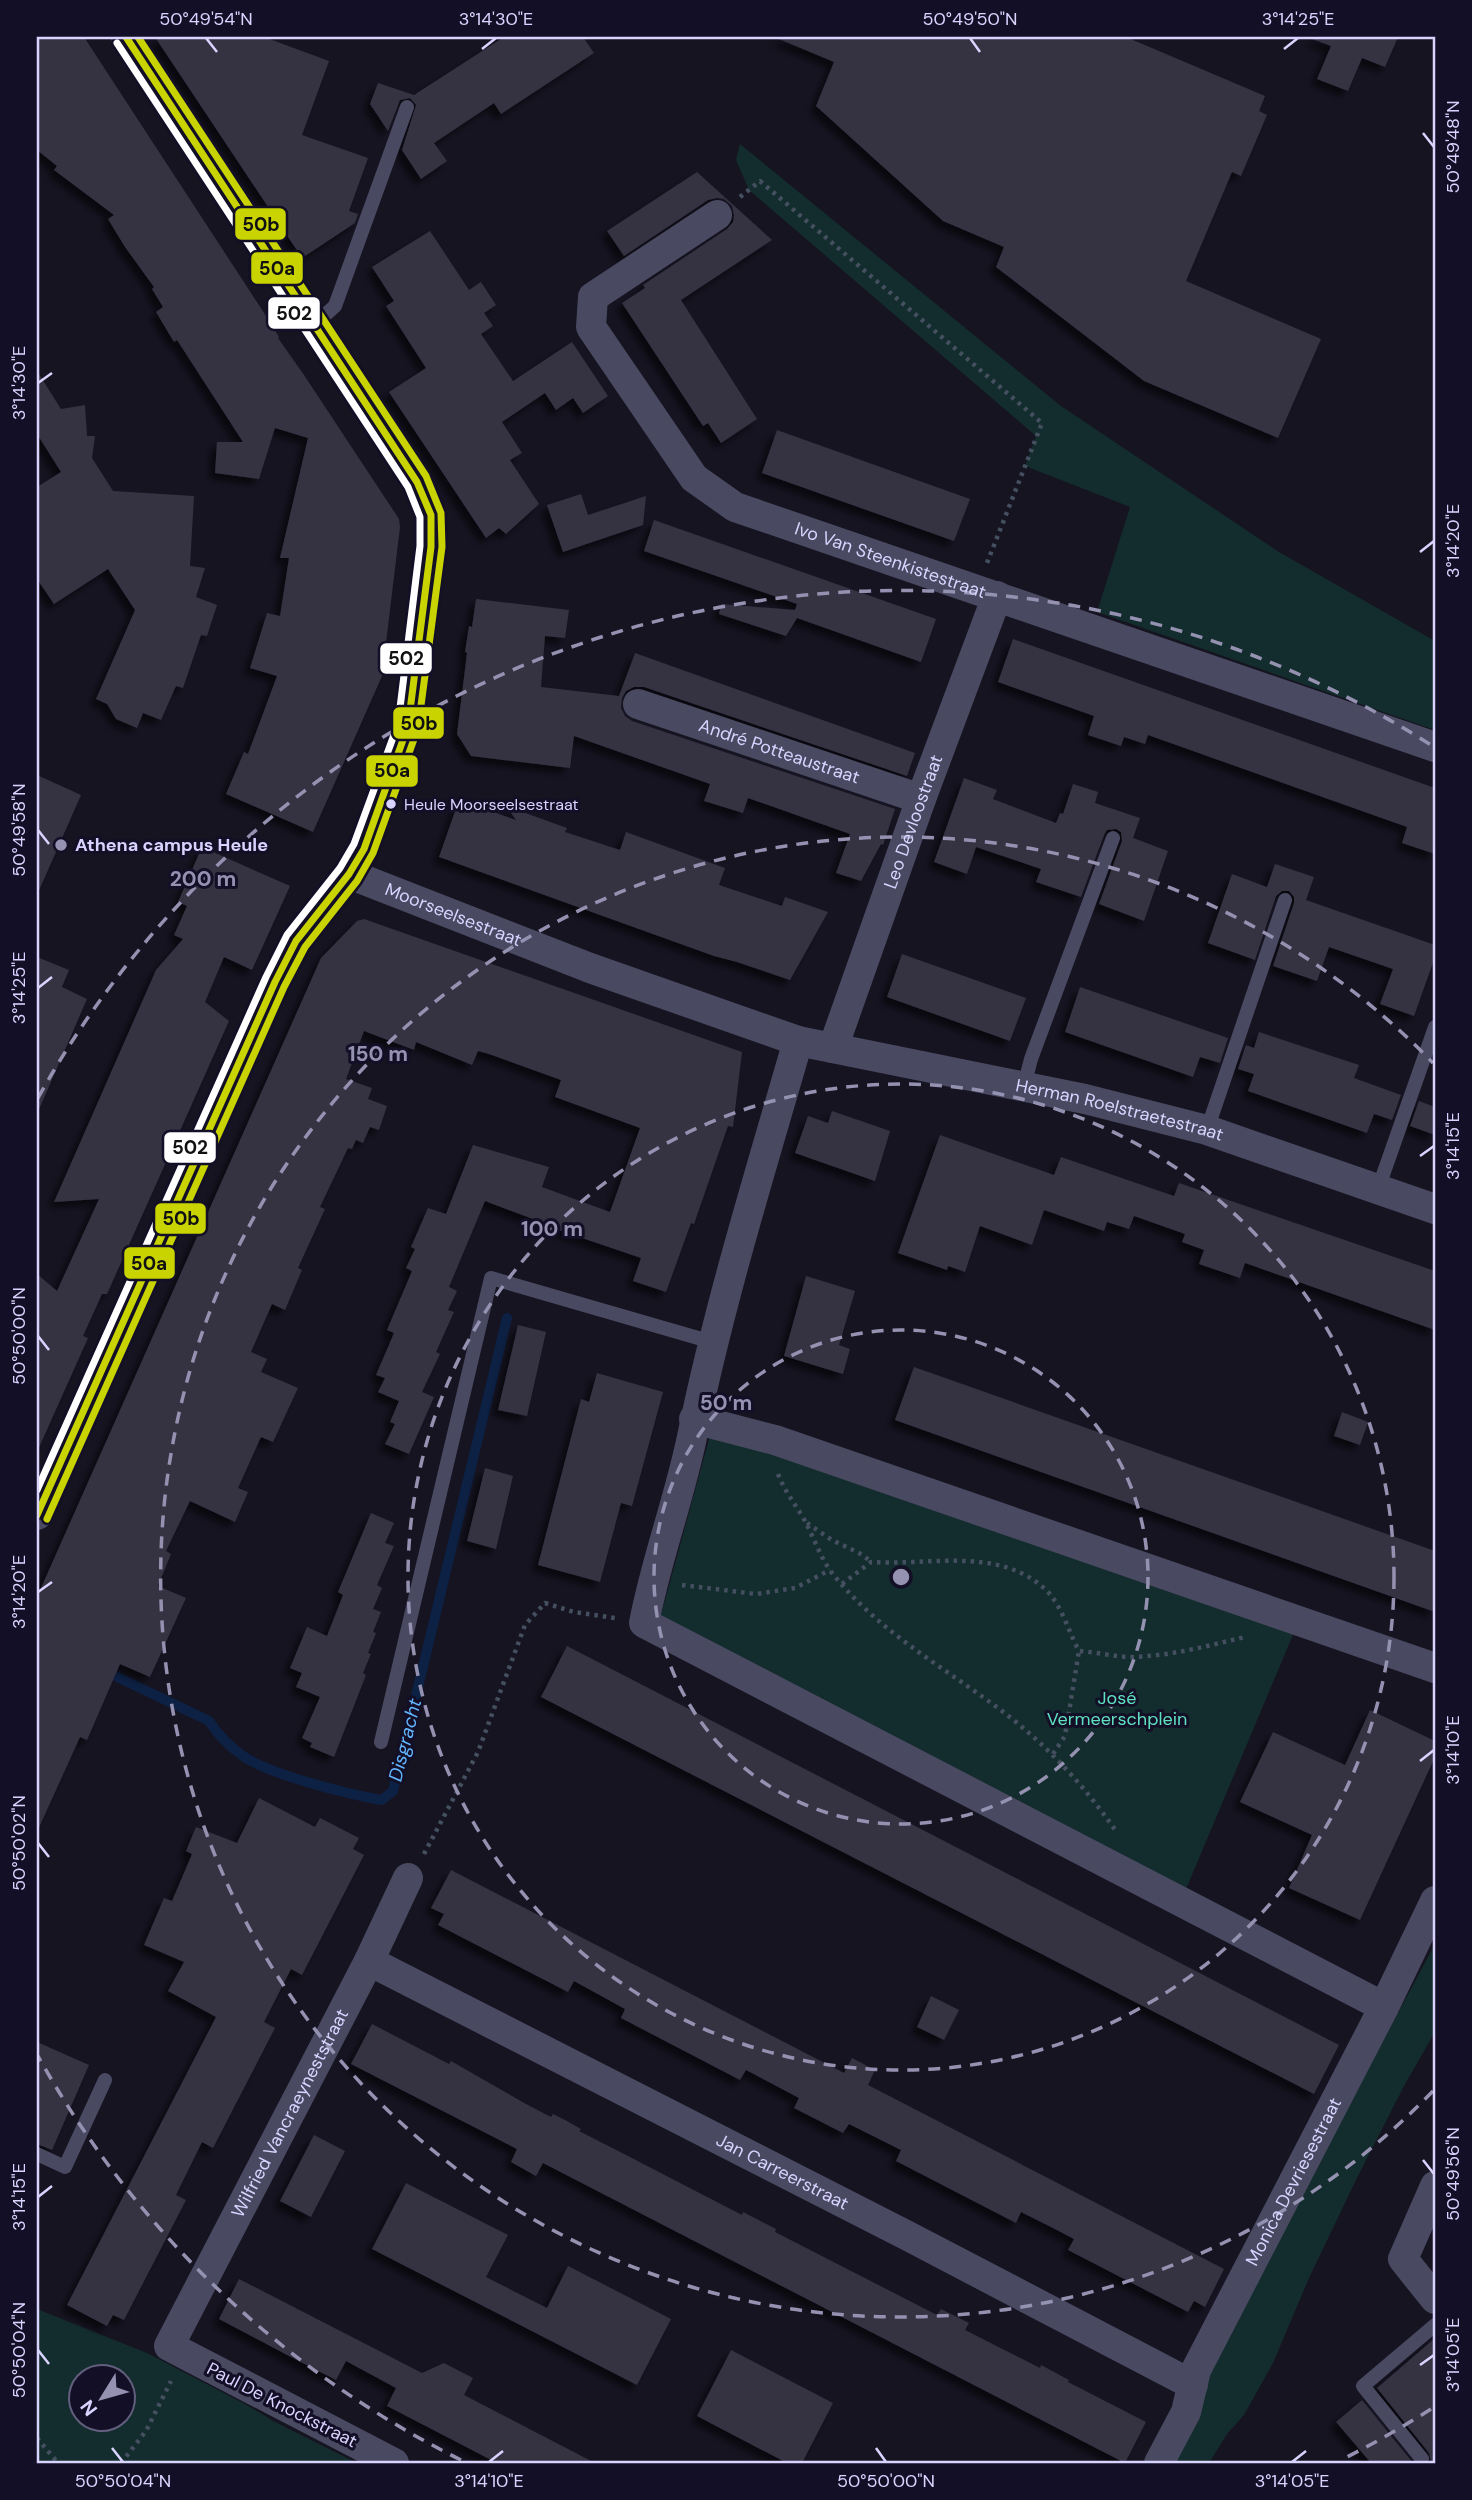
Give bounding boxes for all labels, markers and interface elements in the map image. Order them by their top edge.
text: 50°49'54"N [159,7,253,31]
text: 3°14'30"E [459,7,533,31]
text: 50°49'50"N [923,7,1018,31]
text: 3°14'25"E [1262,7,1334,31]
text: 50°49'48"N [1441,100,1465,194]
line badge: 50b [234,207,287,241]
text: 50b [242,212,280,237]
line badge: 50a [250,251,304,285]
text: 50a [259,256,295,281]
line badge: 502 [267,296,321,330]
text: 502 [276,301,312,326]
text: 3°14'30"E [7,346,31,420]
text: 3°14'20"E [1441,504,1465,578]
street label: Ivo Van Steenkistestraat [792,516,989,604]
line badge: 502 [379,642,433,675]
text: 502 [388,646,424,671]
line badge: 50b [392,706,445,740]
text: 50b [400,711,438,736]
street label: André Potteaustraat [696,713,863,790]
street label: Leo Devloostraat [878,751,948,892]
line badge: 50a [365,754,419,788]
text: 50a [374,758,410,783]
text: 50°49'58"N [7,783,31,877]
place label: Heule Moorseelsestraat [404,794,579,815]
marker: Heule Moorseelsestraat [384,797,398,811]
place label: Athena campus Heule [75,833,268,857]
marker: Athena campus Heule [53,837,69,853]
text: 200 m [170,865,236,893]
street label: Moorseelsestraat [382,877,525,952]
text: 3°14'25"E [7,952,31,1024]
text: 150 m [348,1040,408,1068]
street label: Herman Roelstraetestraat [1014,1073,1227,1147]
text: 3°14'15"E [1441,1112,1465,1180]
line badge: 502 [163,1131,217,1164]
text: 502 [172,1135,208,1160]
line badge: 50b [154,1202,207,1235]
text: 50b [162,1206,200,1231]
text: 100 m [521,1215,583,1243]
line badge: 50a [123,1246,176,1280]
text: 50a [131,1251,167,1276]
text: 50°50'00"N [7,1287,31,1385]
text: 50 m [700,1389,752,1417]
text: 3°14'20"E [7,1555,31,1629]
centre of rings [889,1565,913,1589]
park label: José Vermeerschplein [1047,1686,1187,1731]
water label: Disgracht [383,1695,428,1784]
text: 3°14'10"E [1441,1715,1465,1785]
text: 50°50'02"N [7,1795,31,1891]
street label: Wilfried Vancraeyneststraat [226,2005,354,2222]
street label: Monica Devriesestraat [1240,2093,1347,2270]
text: 50°49'56"N [1441,2127,1465,2221]
street label: Jan Carreerstraat [712,2128,853,2216]
text: 3°14'15"E [7,2163,31,2231]
text: 50°50'04"N [7,2302,31,2398]
text: 3°14'05"E [1441,2318,1465,2392]
street label: Paul De Knockstraat [203,2357,361,2453]
north arrow [66,2364,136,2434]
text: N [75,2395,103,2421]
text: 50°50'04"N [75,2469,171,2493]
text: 3°14'10"E [454,2469,524,2493]
text: 50°50'00"N [837,2469,935,2493]
text: 3°14'05"E [1255,2469,1329,2493]

